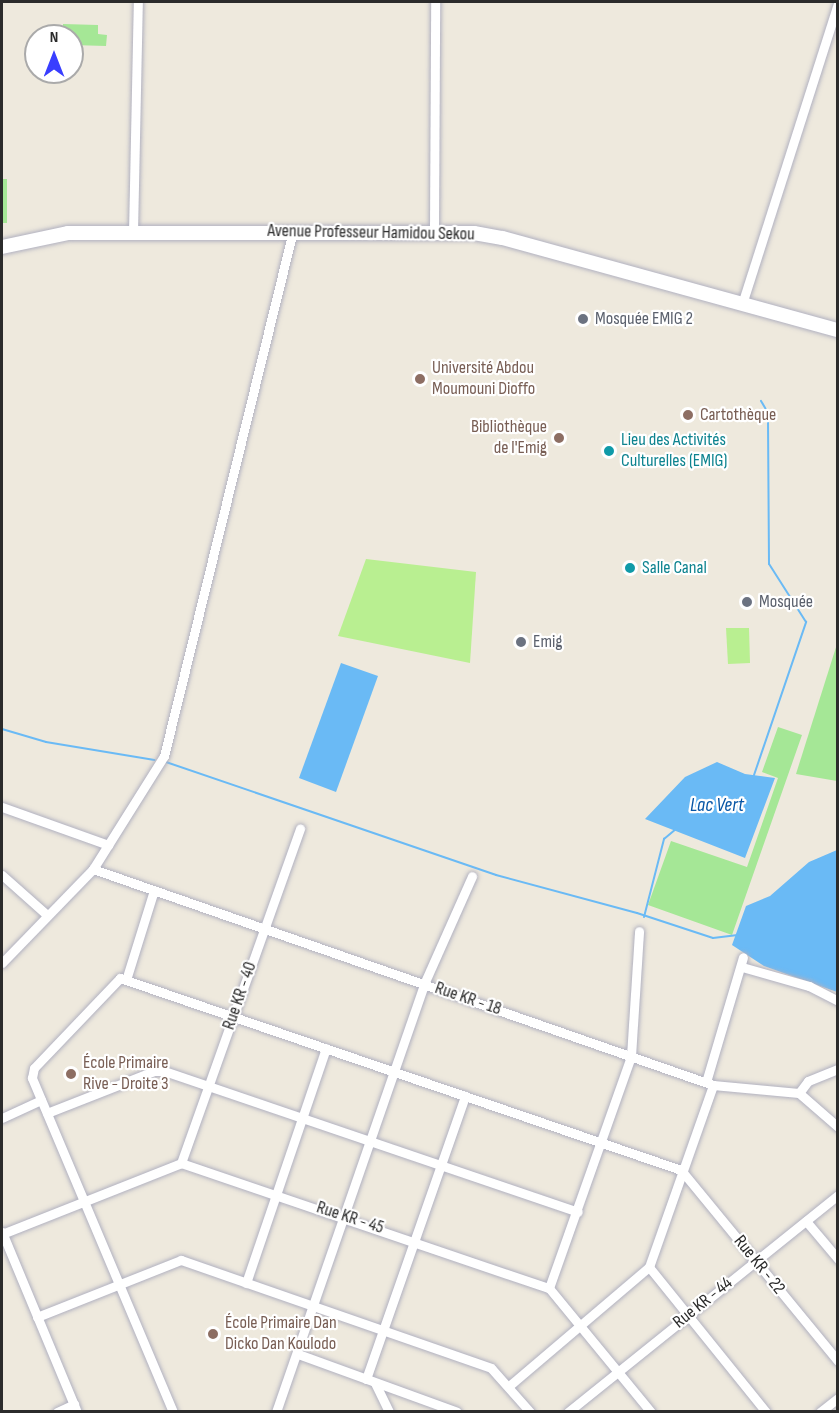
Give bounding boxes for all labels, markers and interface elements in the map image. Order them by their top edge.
north arrow [24,24,84,84]
text: N [50,28,58,47]
street label: Avenue Professeur Hamidou Sekou [267,220,475,246]
place label: Mosquée EMIG 2 [595,308,693,330]
marker: Mosquée EMIG 2 [576,312,590,326]
place label: Université Abdou Moumouni Dioffo [432,358,535,400]
marker: Université Abdou Moumouni Dioffo [413,372,427,386]
place label: Cartothèque [700,404,776,426]
marker: Cartothèque [681,408,695,422]
place label: Bibliothèque de l'Emig [471,417,547,460]
place label: Lieu des Activités Culturelles (EMIG) [621,430,727,472]
marker: Bibliothèque de l'Emig [552,431,566,445]
marker: Lieu des Activités Culturelles (EMIG) [602,444,616,458]
place label: Salle Canal [642,557,707,579]
marker: Salle Canal [623,561,637,575]
place label: Mosquée [759,591,813,613]
marker: Mosquée [740,595,754,609]
place label: Emig [533,631,563,653]
marker: Emig [514,635,528,649]
water label: Lac Vert [690,793,744,817]
street label: Rue KR - 40 [218,959,262,1033]
street label: Rue KR - 18 [432,978,504,1020]
place label: École Primaire Rive - Droite 3 [83,1053,169,1096]
marker: École Primaire Rive - Droite 3 [64,1067,78,1081]
street label: Rue KR - 45 [314,1197,386,1239]
street label: Rue KR - 22 [729,1231,789,1299]
street label: Rue KR - 44 [669,1273,737,1333]
place label: École Primaire Dan Dicko Dan Koulodo [225,1313,337,1356]
marker: École Primaire Dan Dicko Dan Koulodo [206,1327,220,1341]

